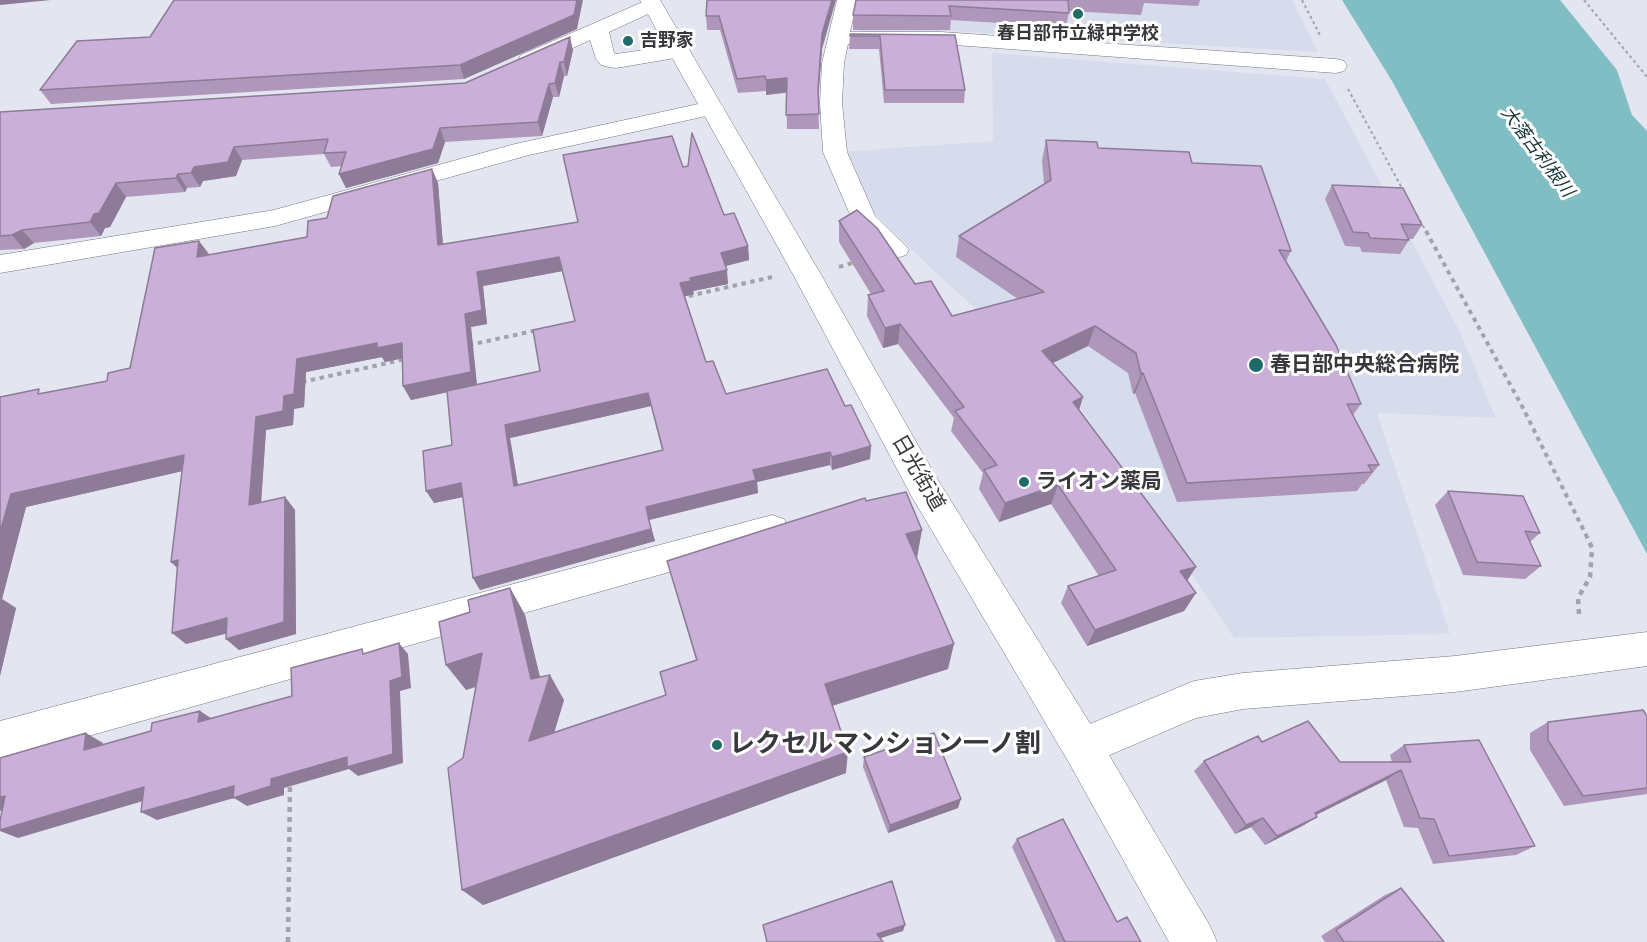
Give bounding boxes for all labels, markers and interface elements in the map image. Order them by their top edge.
marker: 春日部市立緑中学校 [1071,7,1085,21]
place label: 春日部市立緑中学校 [997,23,1159,45]
place label: 吉野家 [640,30,694,52]
marker: 吉野家 [621,34,635,48]
water label: 大落古利根川 [1496,102,1578,202]
place label: 春日部中央総合病院 [1270,352,1459,378]
marker: 春日部中央総合病院 [1247,356,1265,374]
street label: 日光街道 [886,430,950,516]
place label: ライオン薬局 [1036,469,1162,495]
marker: ライオン薬局 [1017,475,1031,489]
place label: レクセルマンション一ノ割 [729,729,1041,761]
marker: レクセルマンション一ノ割 [710,738,724,752]

